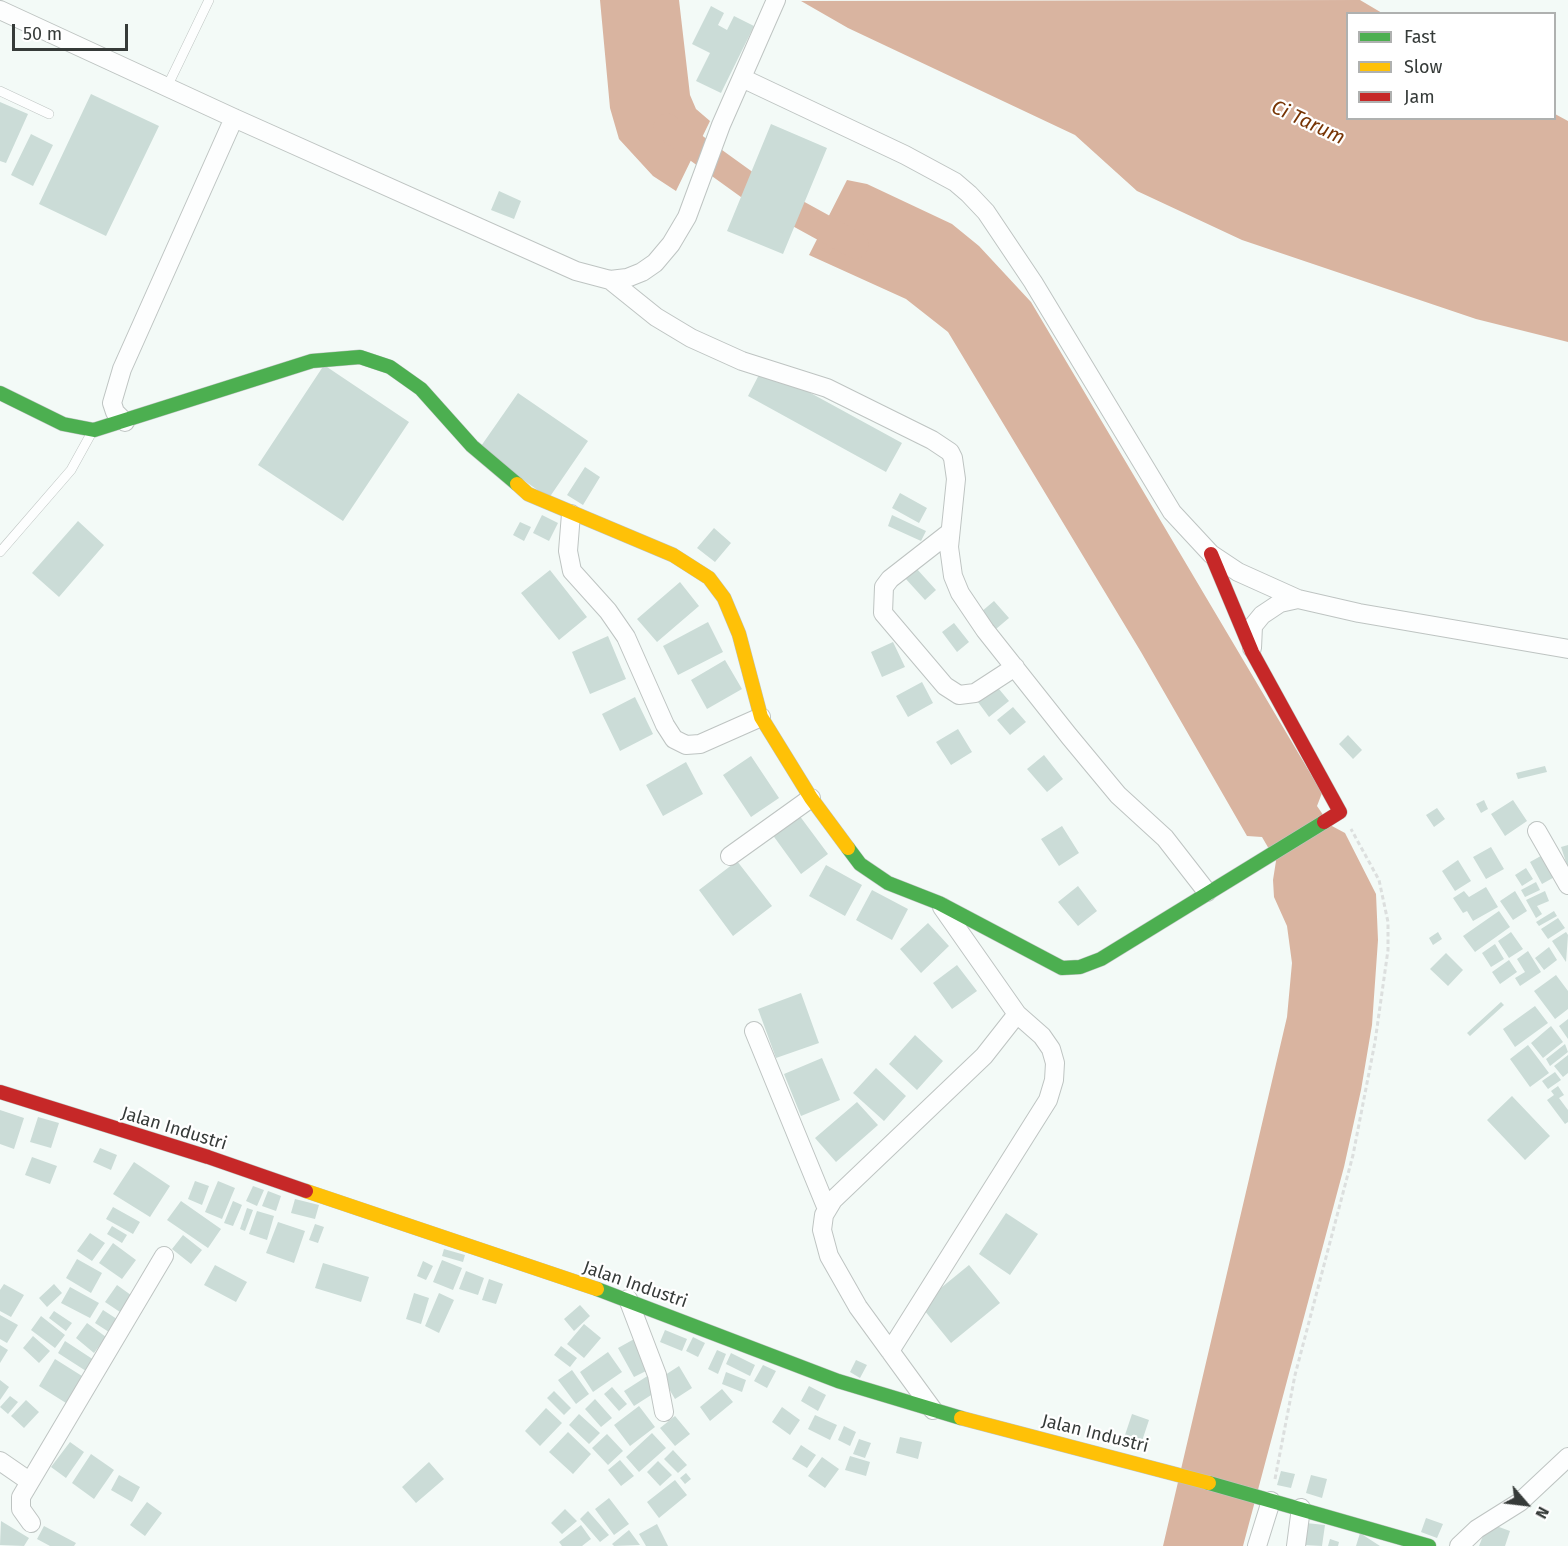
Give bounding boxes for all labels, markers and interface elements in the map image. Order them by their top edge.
scale bar [15,12,130,50]
legend [1346,12,1556,120]
text: 50 m [23,23,62,45]
text: Fast [1404,26,1436,48]
text: Slow [1404,56,1442,78]
text: Jam [1404,86,1435,108]
water label: Ci Tarum [1267,96,1349,150]
street label: Jalan Industri [119,1103,229,1155]
street label: Jalan Industri [580,1257,690,1313]
street label: Jalan Industri [1039,1410,1151,1458]
north arrow [1496,1474,1556,1534]
text: N [1531,1504,1553,1522]

